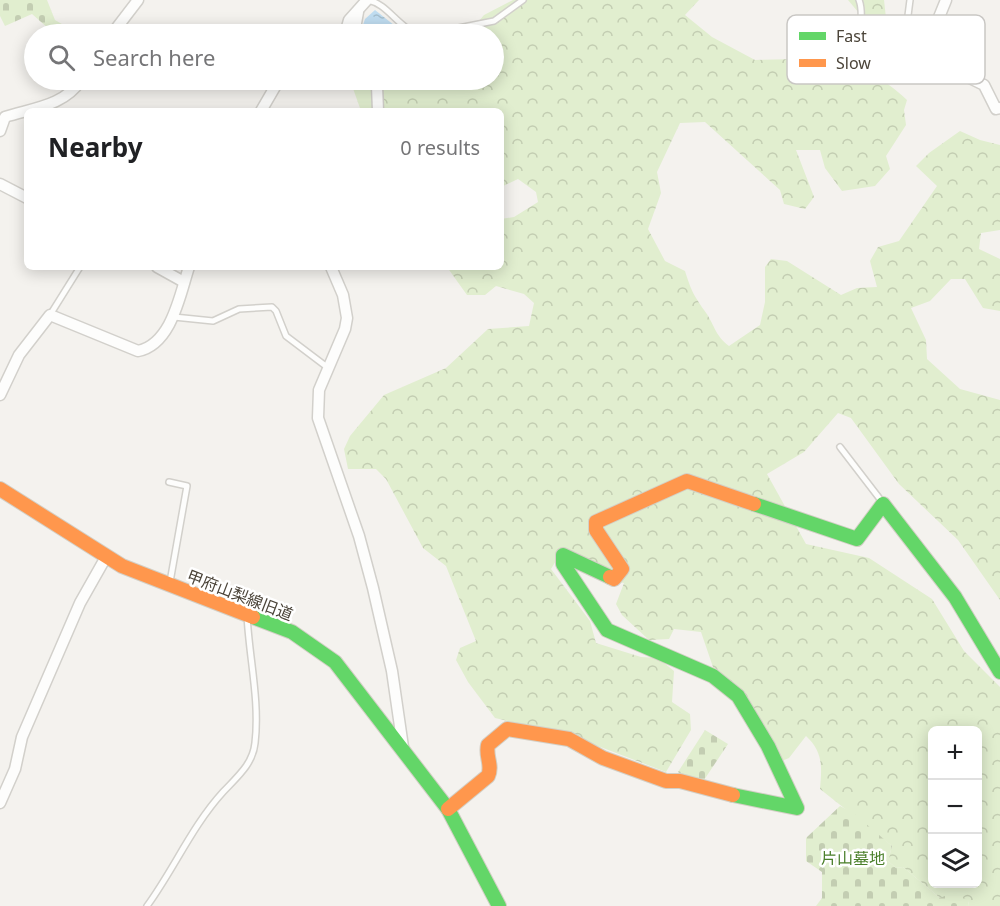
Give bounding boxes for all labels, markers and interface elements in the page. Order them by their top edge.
legend [787,15,985,84]
search box [24,24,504,90]
text: Fast [836,25,867,47]
icon: search [45,41,78,74]
text: Search here [93,42,215,72]
text: Slow [836,52,871,74]
text: Nearby [48,129,143,165]
text: 0 results [400,134,480,161]
street label: 甲府山梨線旧道 [184,565,296,625]
map controls [928,726,982,888]
button: + [928,726,982,780]
button: − [928,780,982,834]
button: layers [928,834,982,888]
park label: 片山墓地 [821,847,885,869]

